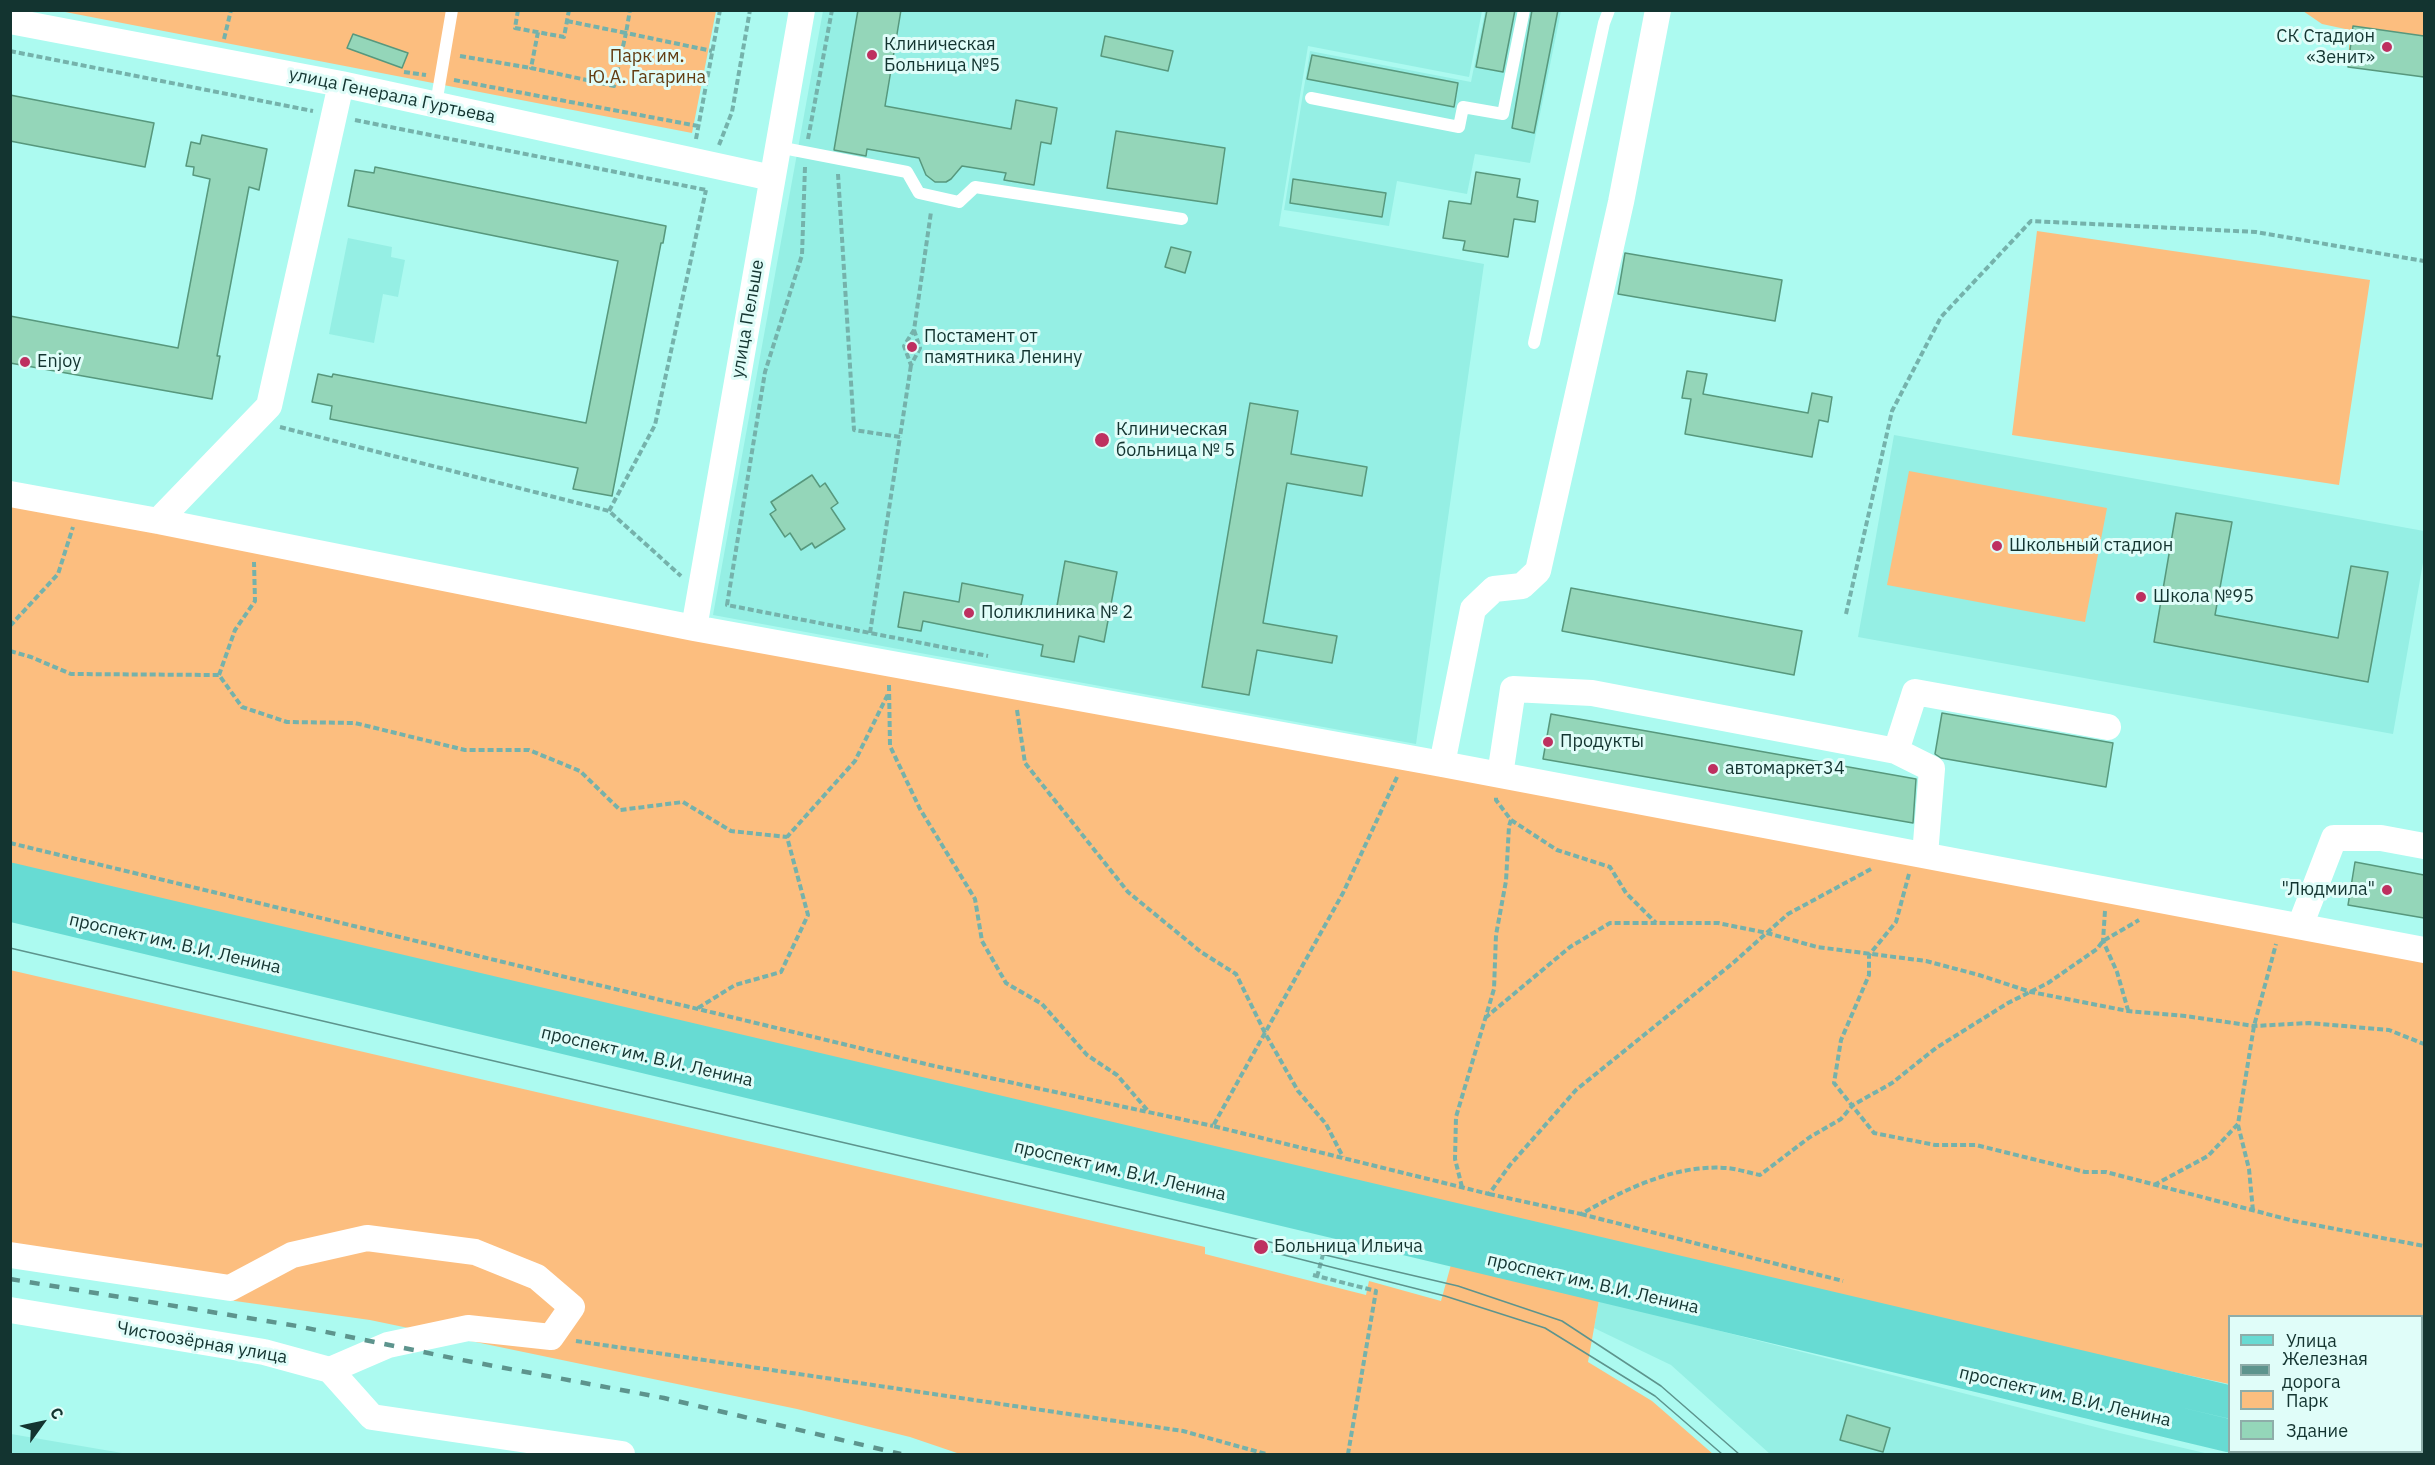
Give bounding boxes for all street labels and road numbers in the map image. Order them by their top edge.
street label: улица Генерала Гуртьева [287,64,497,128]
street label: улица Пельше [727,258,769,380]
street label: проспект им. В.И. Ленина [67,909,283,979]
street label: проспект им. В.И. Ленина [539,1022,755,1092]
street label: проспект им. В.И. Ленина [1012,1136,1228,1206]
street label: проспект им. В.И. Ленина [1485,1249,1701,1319]
street label: Чистоозёрная улица [115,1317,289,1369]
street label: проспект им. В.И. Ленина [1957,1362,2173,1432]

